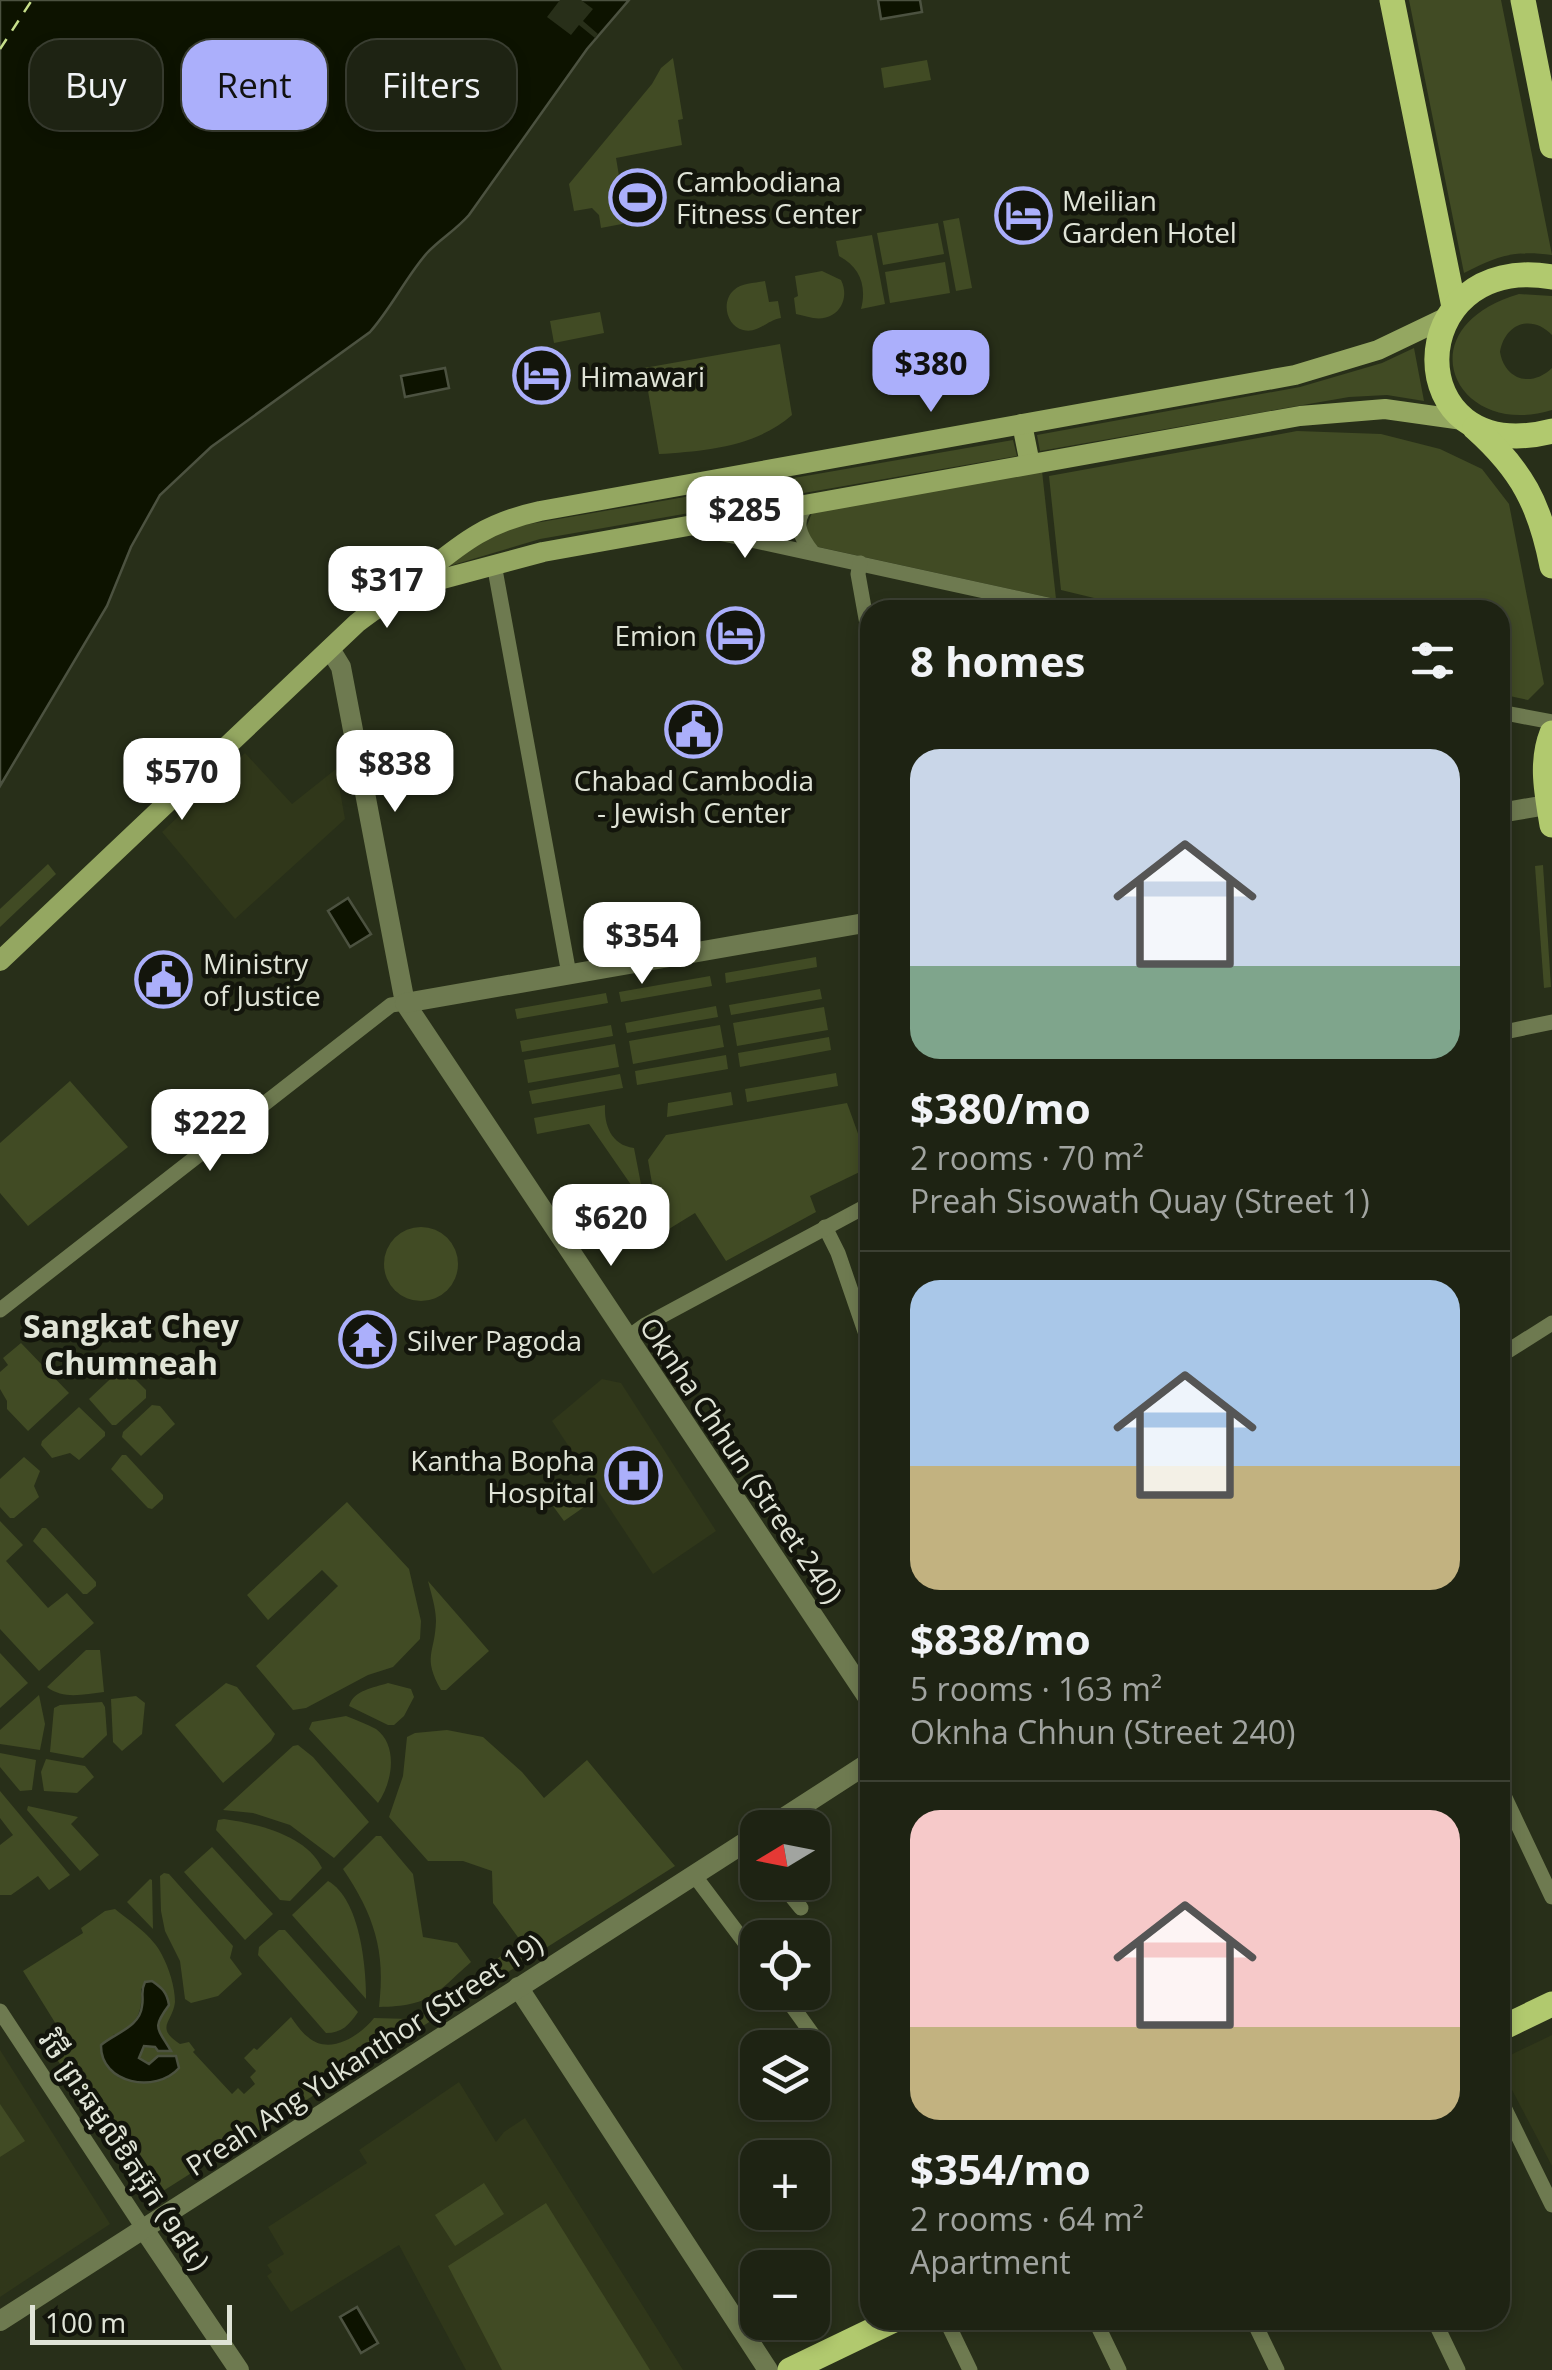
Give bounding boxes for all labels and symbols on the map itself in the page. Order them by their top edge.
place label: Cambodiana Fitness Center [676,162,863,232]
sports icon: Cambodiana Fitness Center [607,167,667,227]
place label: Meilian Garden Hotel [1062,181,1237,251]
hotel icon: Meilian Garden Hotel [993,186,1053,246]
pin: $380 [872,330,990,415]
hotel icon: Himawari [511,346,571,406]
place label: Himawari [580,357,705,395]
pin: $285 [686,476,804,561]
pin: $317 [328,546,446,631]
hotel icon: Emion [706,605,766,665]
place label: Emion [614,616,697,654]
public building icon: Chabad Cambodia - Jewish Center [664,699,724,759]
pin: $838 [336,730,454,815]
pin: $570 [123,738,241,823]
place label: Chabad Cambodia - Jewish Center [574,761,814,831]
pin: $354 [583,902,701,987]
place label: Ministry of Justice [203,944,321,1014]
public building icon: Ministry of Justice [134,949,194,1009]
pin: $222 [151,1089,269,1174]
pin: $620 [552,1184,670,1269]
district label: Sangkat Chey Chumneah [23,1304,240,1384]
temple icon: Silver Pagoda [338,1310,398,1370]
street label: Oknha Chhun (Street 240) [632,1310,852,1610]
place label: Silver Pagoda [407,1321,582,1359]
place label: Kantha Bopha Hospital [410,1441,595,1511]
hospital icon: Kantha Bopha Hospital [604,1446,664,1506]
north arrow [740,1810,830,1900]
street label: Preah Ang Yukanthor (Street 19) [178,1924,550,2184]
street label: វិថី ព្រះធម្មលិខិតអ៊ុក (១៨៤) [30,2023,219,2277]
scale bar [30,2300,232,2344]

